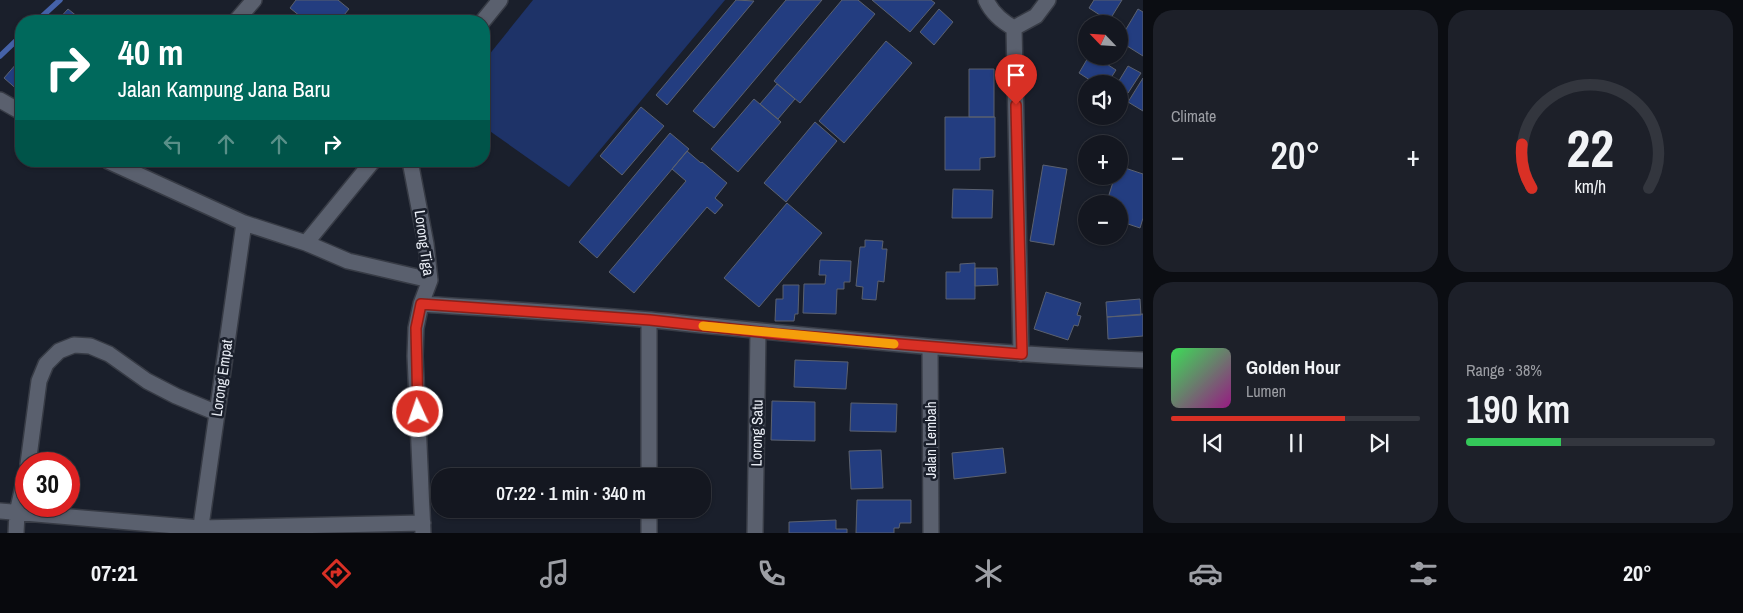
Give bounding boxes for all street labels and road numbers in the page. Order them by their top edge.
street label: Lorong Tiga [410,209,439,277]
street label: Lorong Empat [206,338,237,418]
street label: Lorong Satu [745,399,768,467]
street label: Jalan Lembah [920,401,941,479]

